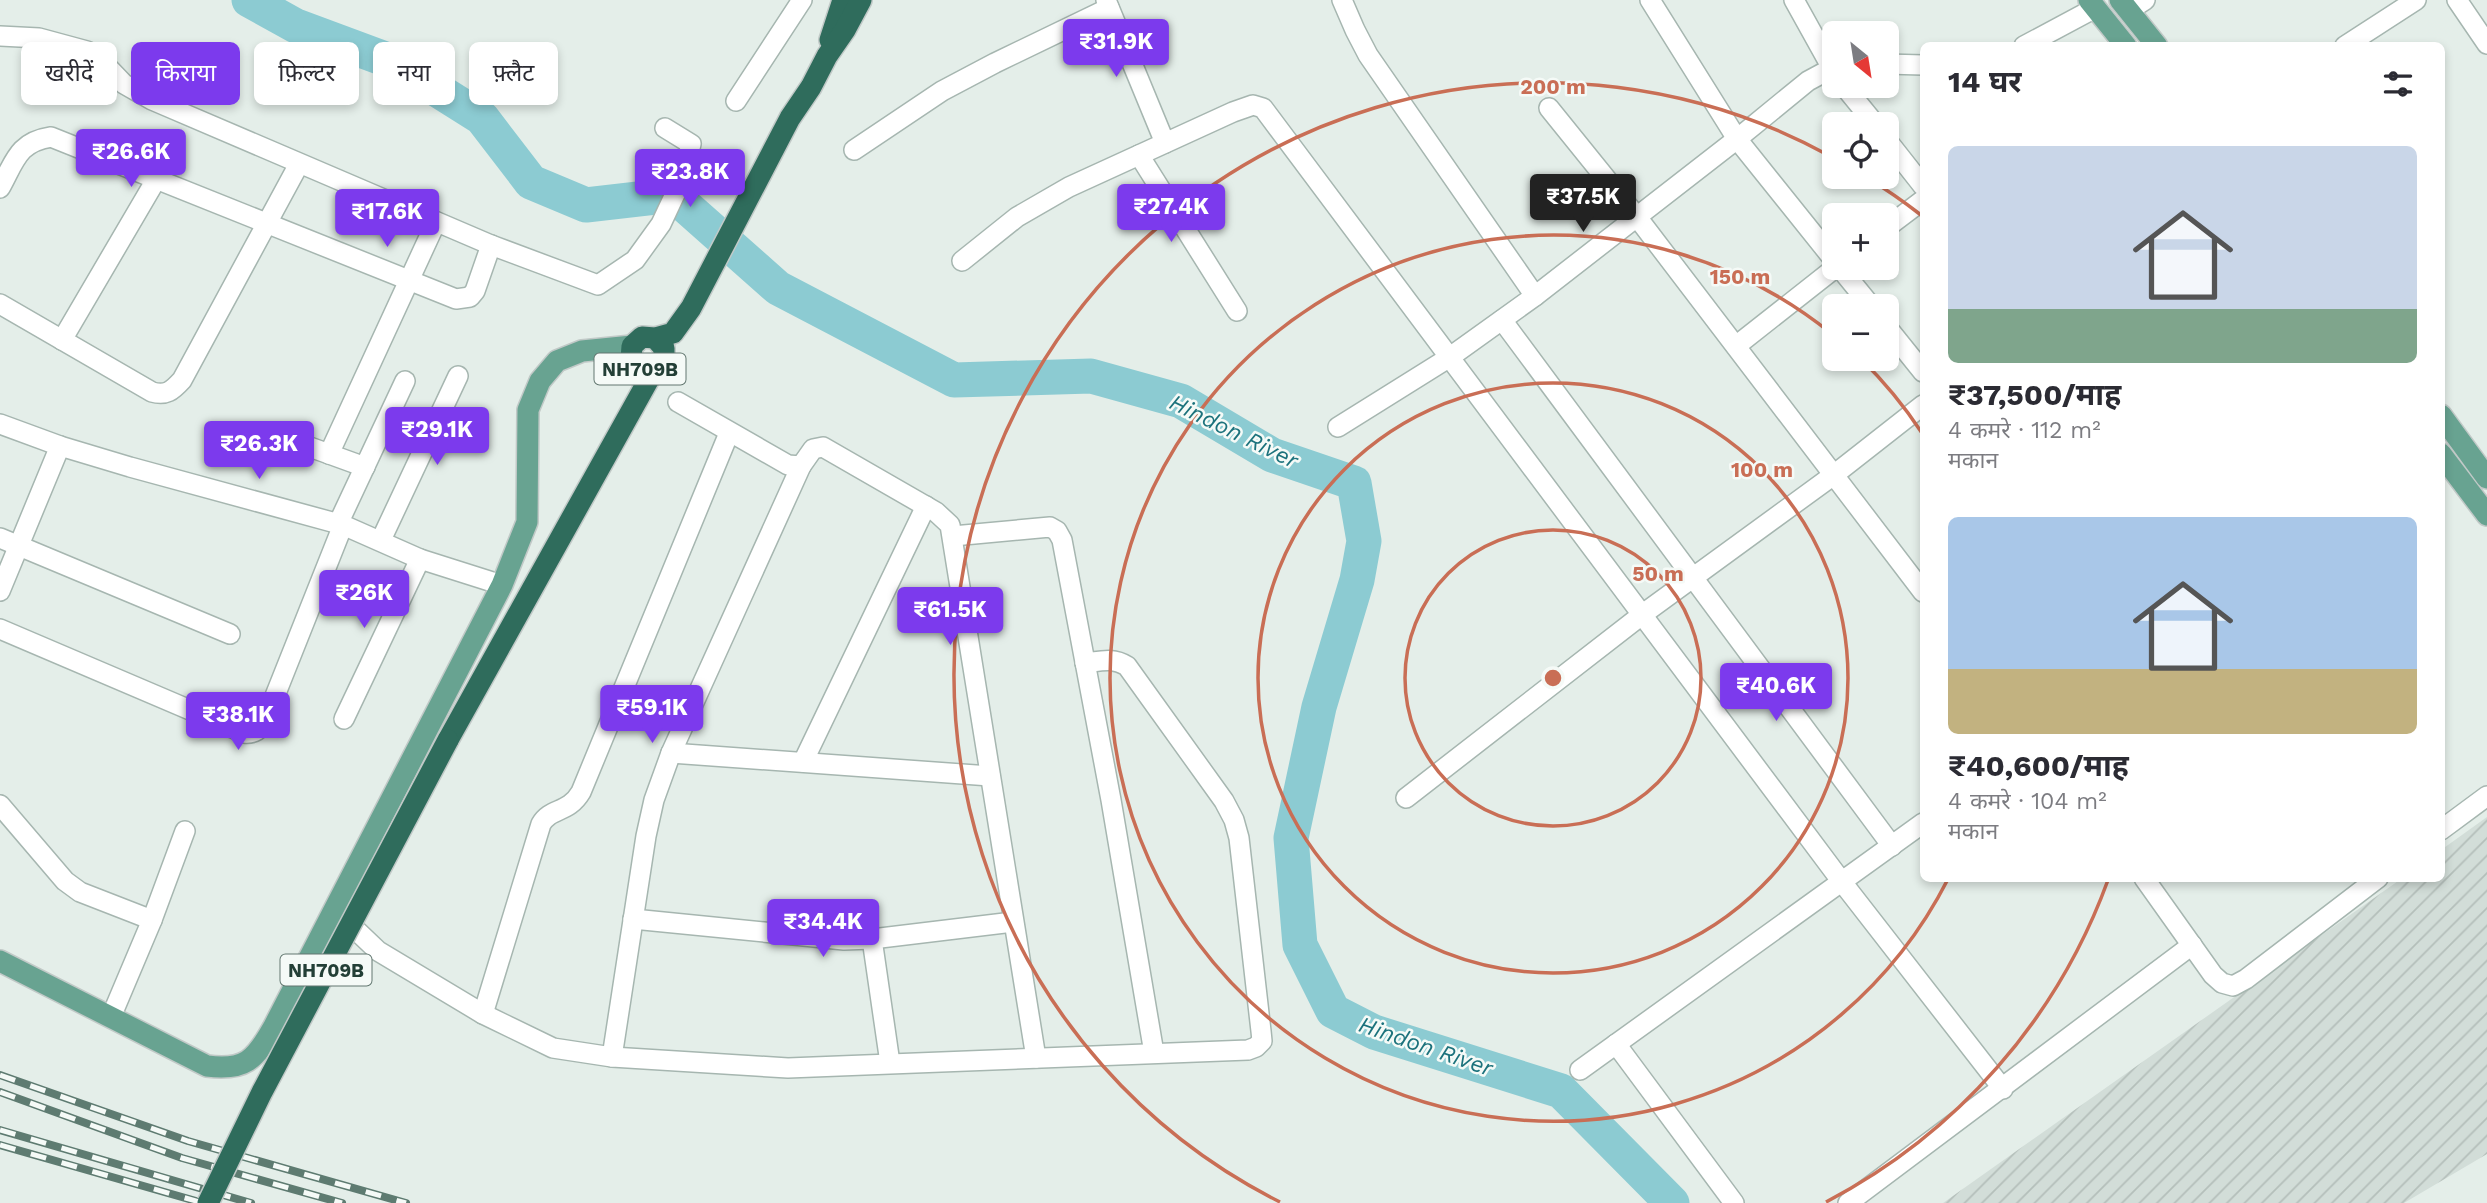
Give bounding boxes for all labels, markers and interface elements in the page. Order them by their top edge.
pin: ₹31.9K [1059,20,1173,79]
north arrow [1822,21,1899,98]
map controls [1822,21,1899,371]
text: ₹31.9K [1079,28,1153,55]
chip: खरीदें [21,42,117,105]
chip: किराया [131,42,240,105]
chip: फ़िल्टर [254,42,359,105]
chip: नया [373,42,455,105]
chip: फ़्लैट [469,42,558,105]
text: 14 घर [1948,64,2022,99]
icon: filters [2379,65,2417,103]
text: 200 m [1520,74,1586,99]
button: locate [1822,112,1899,189]
pin: ₹26.6K [74,130,188,189]
text: ₹26.6K [92,138,170,165]
pin: ₹23.8K [633,150,747,209]
text: ₹23.8K [651,158,729,185]
pin: ₹37.5K [1526,174,1640,234]
text: ₹37.5K [1546,183,1620,210]
pin: ₹27.4K [1114,184,1228,244]
pin: ₹17.6K [330,190,444,249]
icon: home [2120,192,2246,318]
text: ₹27.4K [1133,193,1209,220]
text: ₹17.6K [351,198,423,225]
button: + [1822,203,1899,280]
text: 150 m [1710,264,1770,289]
button: − [1822,294,1899,371]
road number: NH709B [594,354,686,384]
text: ₹37,500/माह [1948,377,2121,412]
water label: Hindon River [1165,389,1304,475]
pin: ₹29.1K [380,407,494,467]
text: ₹29.1K [401,416,473,443]
text: 4 कमरे · 112 m² [1948,417,2101,444]
pin: ₹26.3K [202,421,316,481]
text: ₹26.3K [220,430,298,457]
text: मकान [1948,447,1998,474]
text: 100 m [1731,457,1793,482]
text: 50 m [1632,561,1684,586]
icon: home [2120,563,2246,689]
pin: ₹26K [323,570,405,630]
text: ₹26K [335,579,393,606]
pin: ₹61.5K [893,588,1007,647]
text: ₹61.5K [913,596,987,623]
pin: ₹40.6K [1719,664,1833,723]
centre of rings [1541,666,1565,690]
text: ₹40.6K [1736,672,1816,699]
pin: ₹59.1K [595,686,709,745]
pin: ₹38.1K [181,692,295,752]
text: ₹59.1K [616,694,688,721]
text: ₹38.1K [202,701,274,728]
text: ₹40,600/माह [1948,748,2129,783]
text: 4 कमरे · 104 m² [1948,788,2107,815]
text: मकान [1948,818,1998,845]
pin: ₹34.4K [766,900,880,959]
text: ₹34.4K [783,908,863,935]
road number: NH709B [280,954,372,986]
water label: Hindon River [1355,1011,1497,1082]

